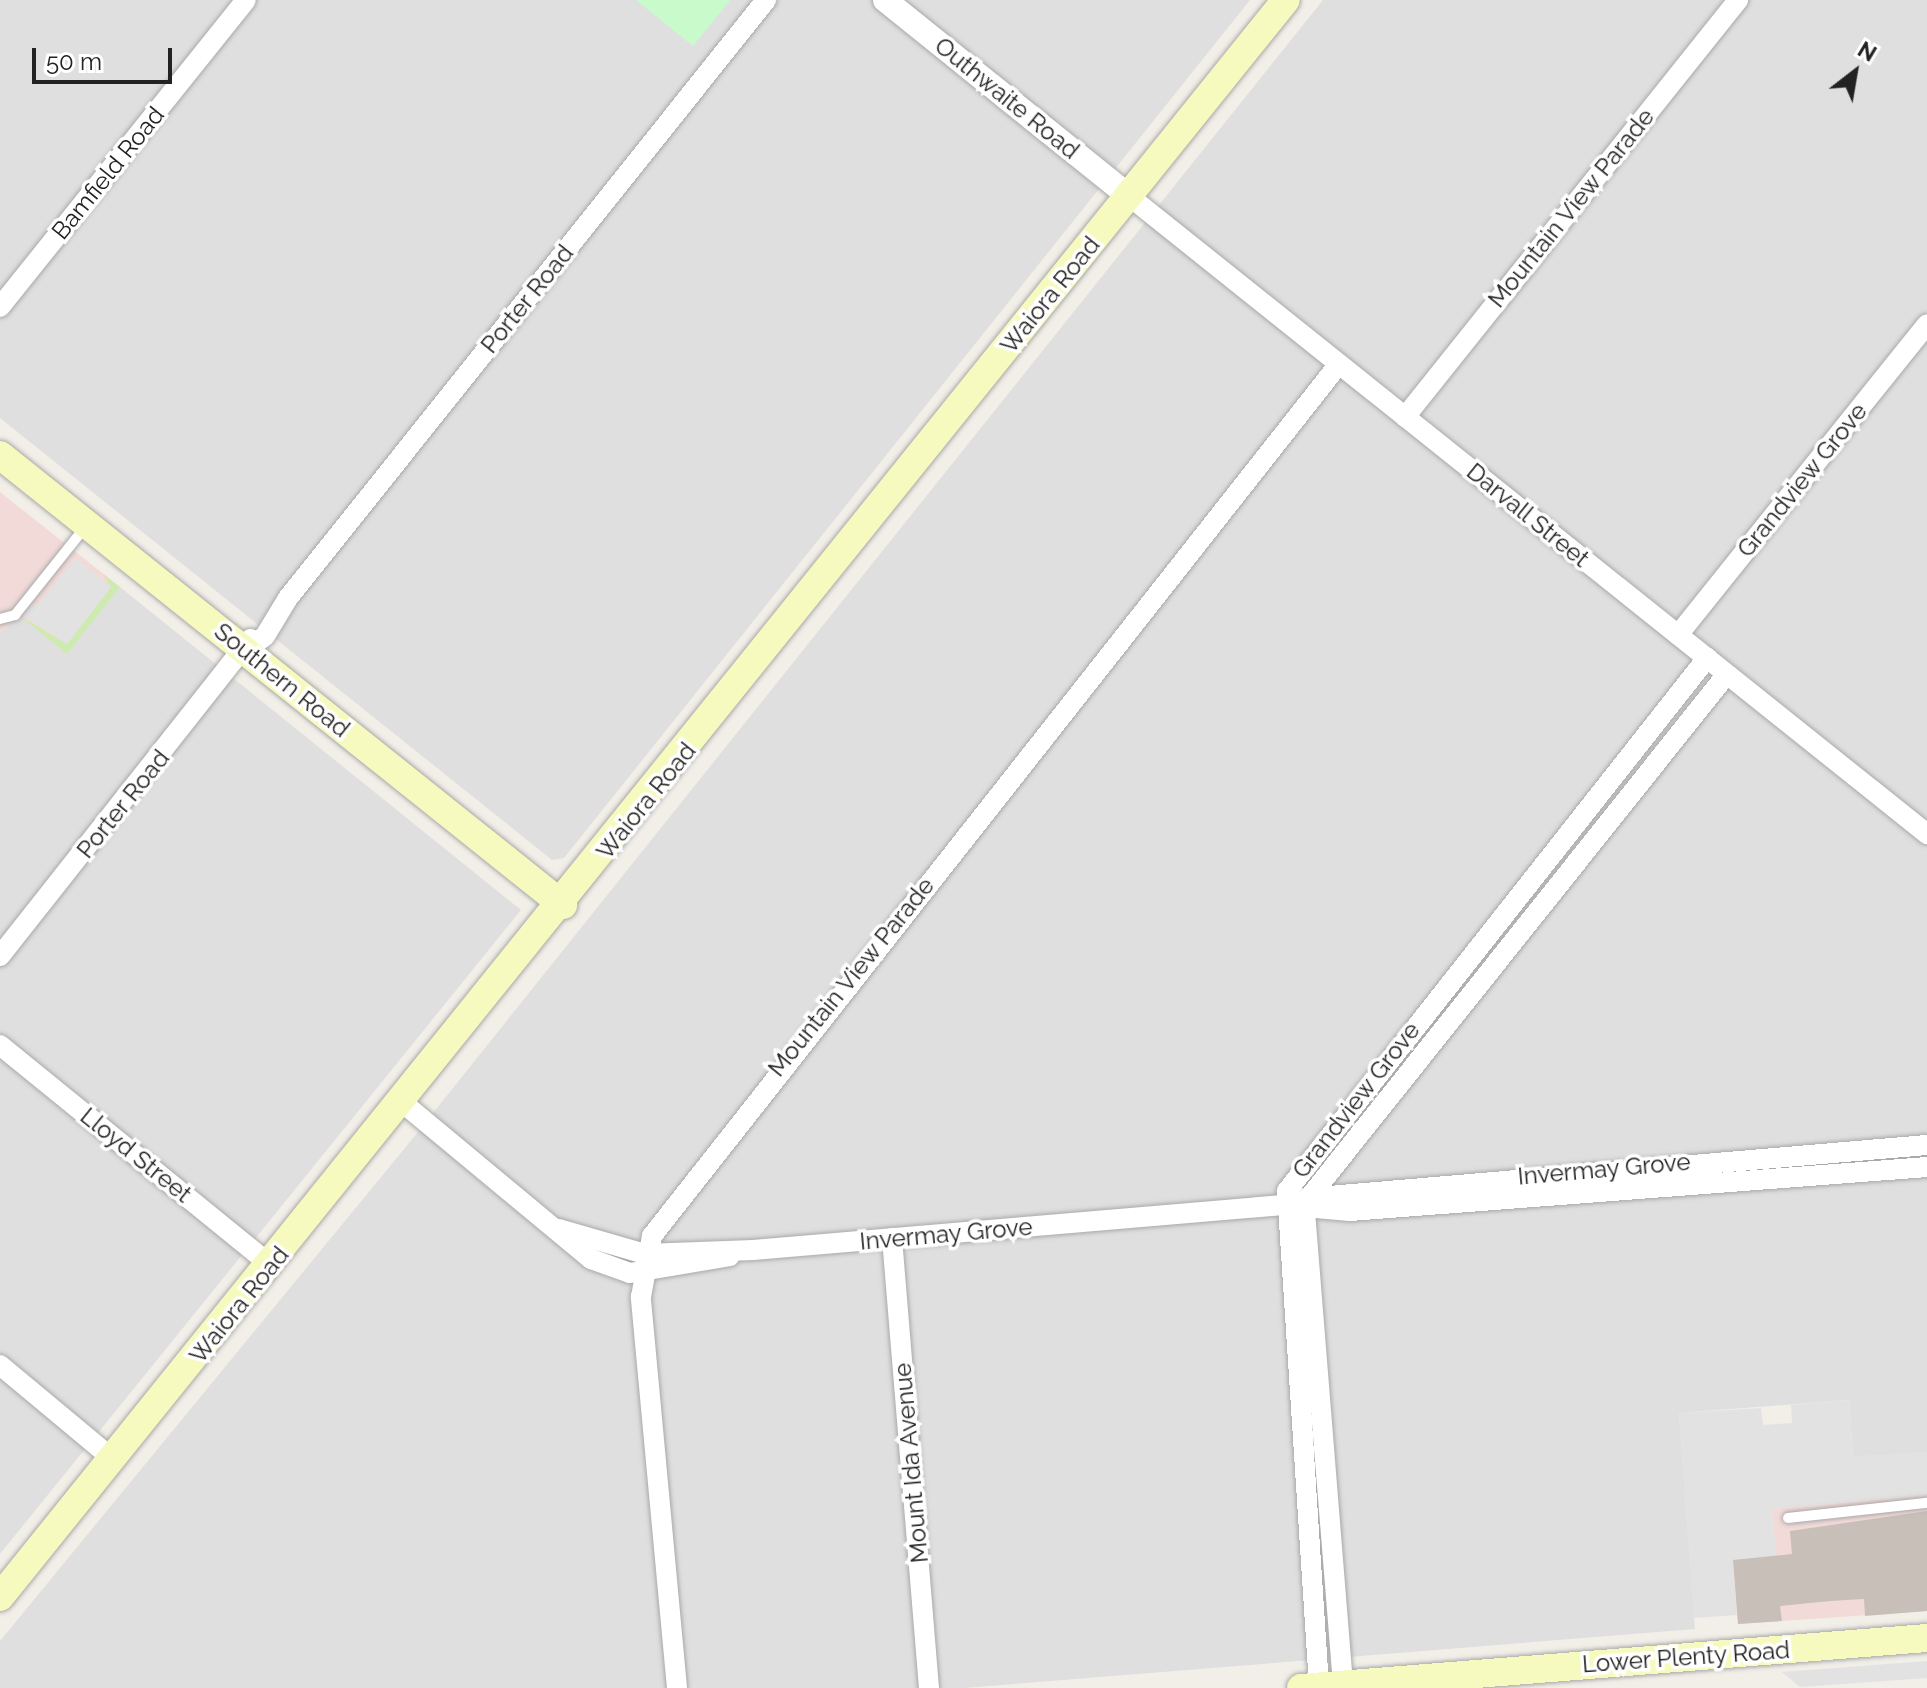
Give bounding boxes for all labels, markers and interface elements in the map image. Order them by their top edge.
street label: Outhwaite Road [929,31,1085,165]
scale bar [36,32,176,82]
north arrow [1815,32,1895,112]
text: N [1853,36,1881,67]
text: 50 m [46,47,102,76]
street label: Bamfield Road [46,101,170,245]
street label: Mountain View Parade [1481,102,1661,314]
street label: Waiora Road [994,231,1106,359]
street label: Porter Road [474,239,580,359]
street label: Grandview Grove [1731,397,1873,563]
street label: Darvall Street [1461,457,1595,573]
street label: Southern Road [209,617,355,743]
street label: Waiora Road [590,737,702,865]
street label: Porter Road [70,744,176,864]
street label: Mountain View Parade [761,871,941,1083]
street label: Grandview Grove [1286,1016,1426,1184]
street label: Lloyd Street [75,1101,197,1209]
street label: Invermay Grove [1516,1147,1692,1191]
street label: Invermay Grove [858,1212,1034,1256]
street label: Waiora Road [183,1241,295,1369]
street label: Mount Ida Avenue [888,1361,934,1565]
street label: Lower Plenty Road [1581,1635,1791,1679]

